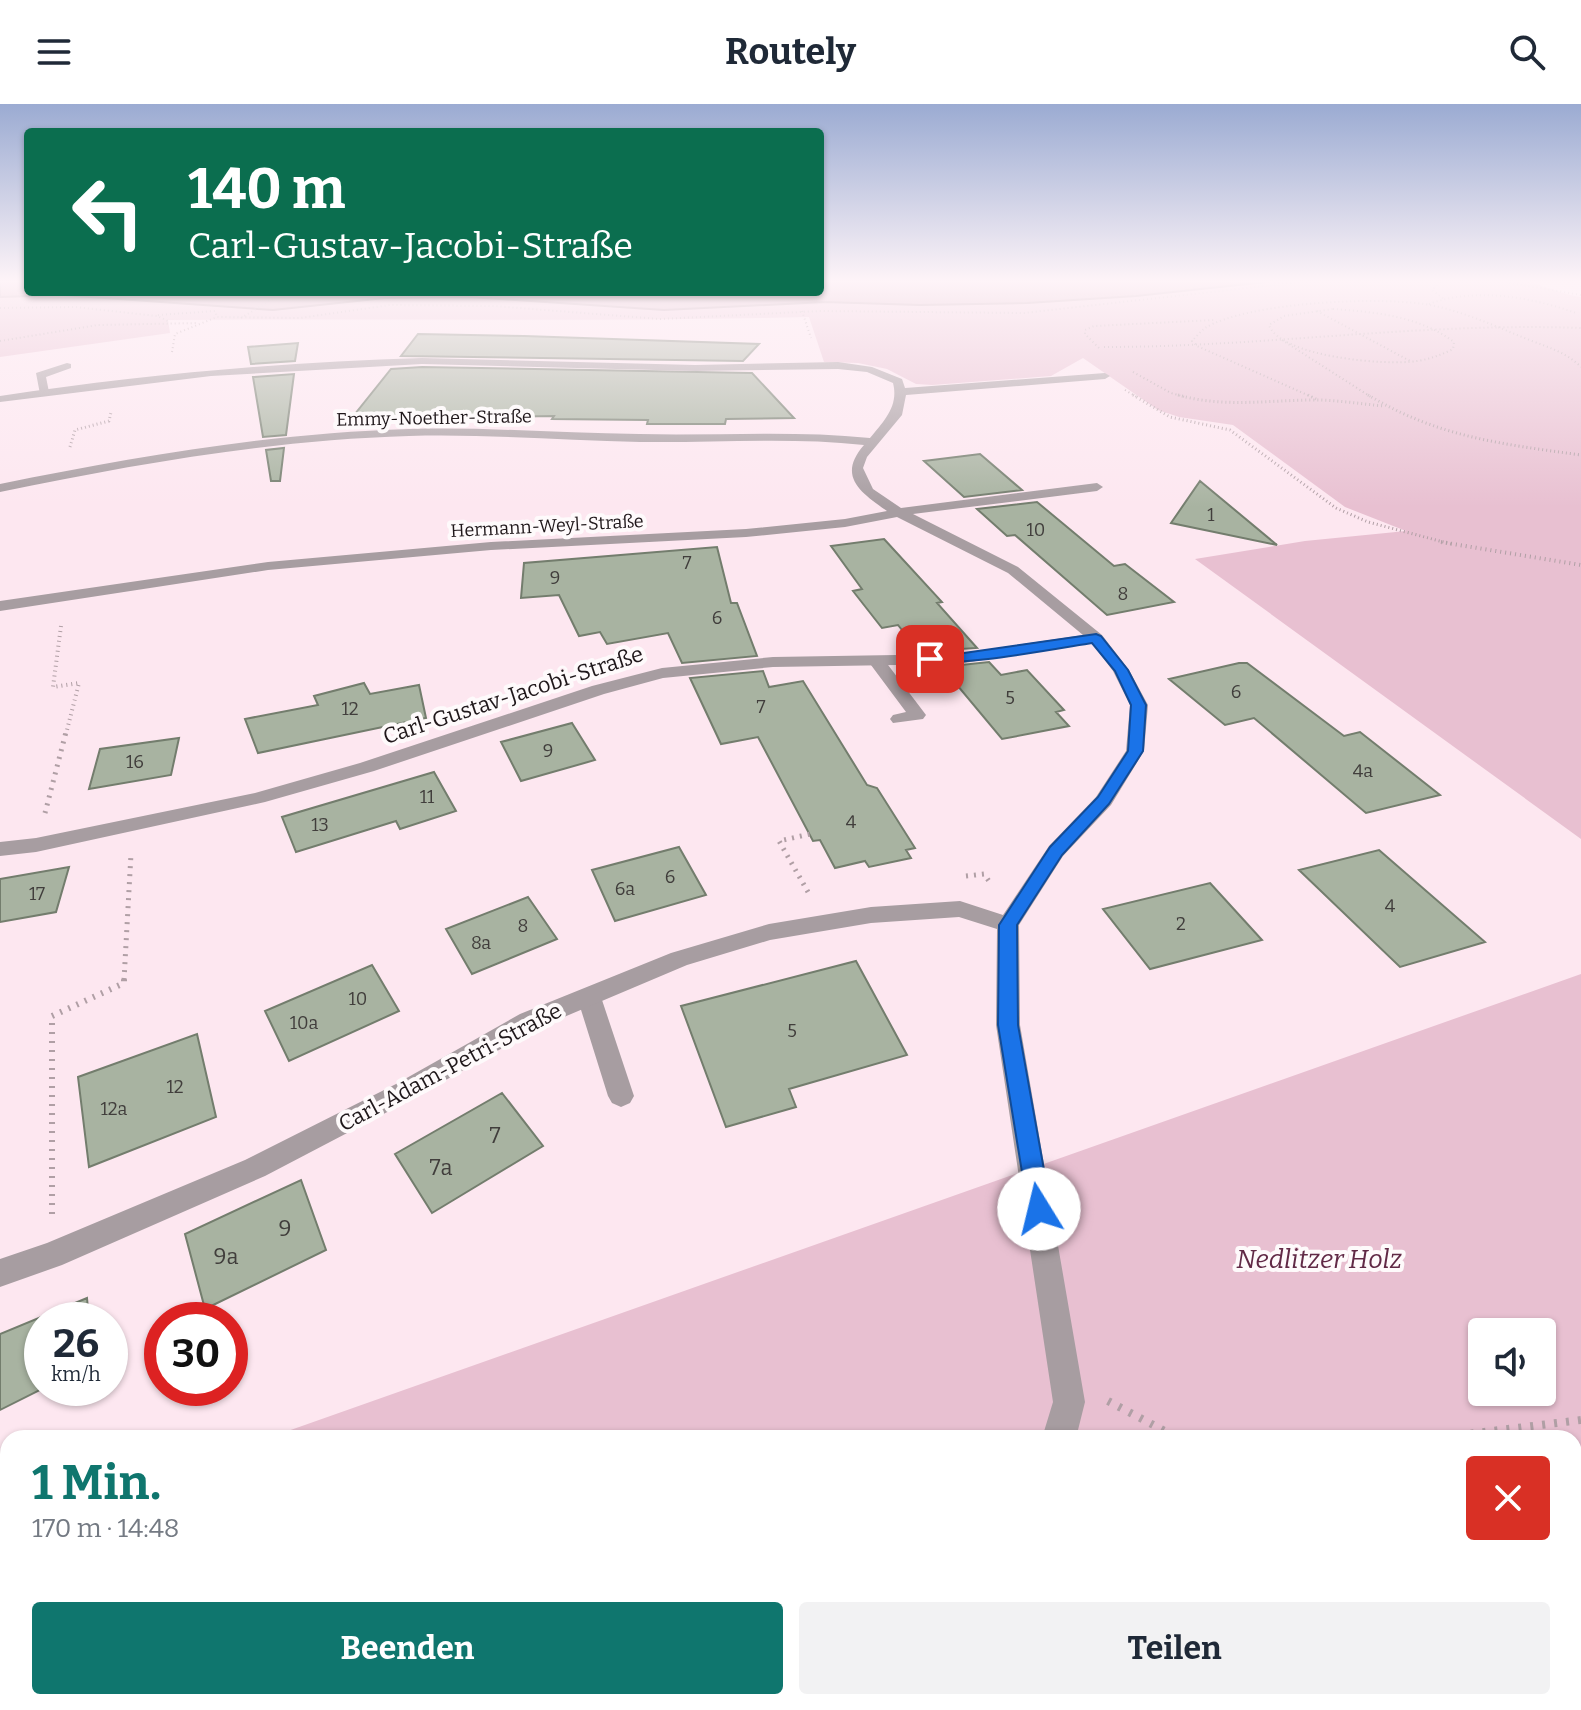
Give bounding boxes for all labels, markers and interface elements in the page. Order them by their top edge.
icon: menu [32,30,76,74]
text: Routely [725,30,856,74]
icon: search [1505,30,1549,74]
text: 140 m [188,156,345,223]
icon: left [56,160,160,264]
text: Carl-Gustav-Jacobi-Straße [188,224,633,268]
street label: Emmy-Noether-Straße [336,405,532,431]
house number: 1 [1207,504,1215,526]
street label: Hermann-Weyl-Straße [450,510,644,542]
house number: 10 [1027,519,1045,541]
house number: 7 [682,552,692,574]
house number: 9 [550,567,560,589]
house number: 8 [1118,583,1128,605]
house number: 6 [712,607,722,629]
pin [896,625,964,693]
icon: arrive [908,637,952,681]
street label: Carl-Gustav-Jacobi-Straße [380,640,646,750]
house number: 6 [1231,681,1241,703]
house number: 5 [1005,687,1015,709]
house number: 7 [756,696,766,718]
house number: 12 [341,698,359,720]
house number: 9 [543,740,553,762]
house number: 16 [126,751,144,773]
house number: 4a [1353,760,1373,782]
house number: 11 [420,786,435,808]
house number: 4 [846,811,857,833]
house number: 13 [311,814,329,836]
house number: 6 [665,866,675,888]
house number: 6a [615,878,635,900]
house number: 17 [29,883,45,905]
house number: 4 [1385,895,1396,917]
house number: 2 [1176,913,1186,935]
house number: 8 [518,915,528,937]
house number: 8a [471,932,491,954]
house number: 10 [349,988,367,1010]
street label: Carl-Adam-Petri-Straße [334,997,566,1137]
house number: 10a [290,1012,318,1034]
house number: 5 [787,1020,797,1042]
house number: 12 [166,1076,184,1098]
house number: 12a [101,1098,128,1120]
house number: 7 [489,1122,501,1149]
house number: 7a [429,1154,453,1181]
position arrow [997,1167,1081,1251]
house number: 9 [279,1215,291,1242]
house number: 9a [214,1243,238,1270]
park label: Nedlitzer Holz [1236,1244,1402,1275]
speed limit sign: 30 [144,1302,248,1406]
map controls [1468,1318,1556,1406]
button: sound [1468,1318,1556,1406]
text: 26 [53,1320,99,1368]
text: km/h [51,1362,101,1386]
text: 1 Min. [32,1454,161,1512]
button: close [1466,1456,1550,1540]
text: 170 m · 14:48 [32,1513,179,1544]
button: Beenden [32,1602,783,1694]
button: Teilen [799,1602,1550,1694]

